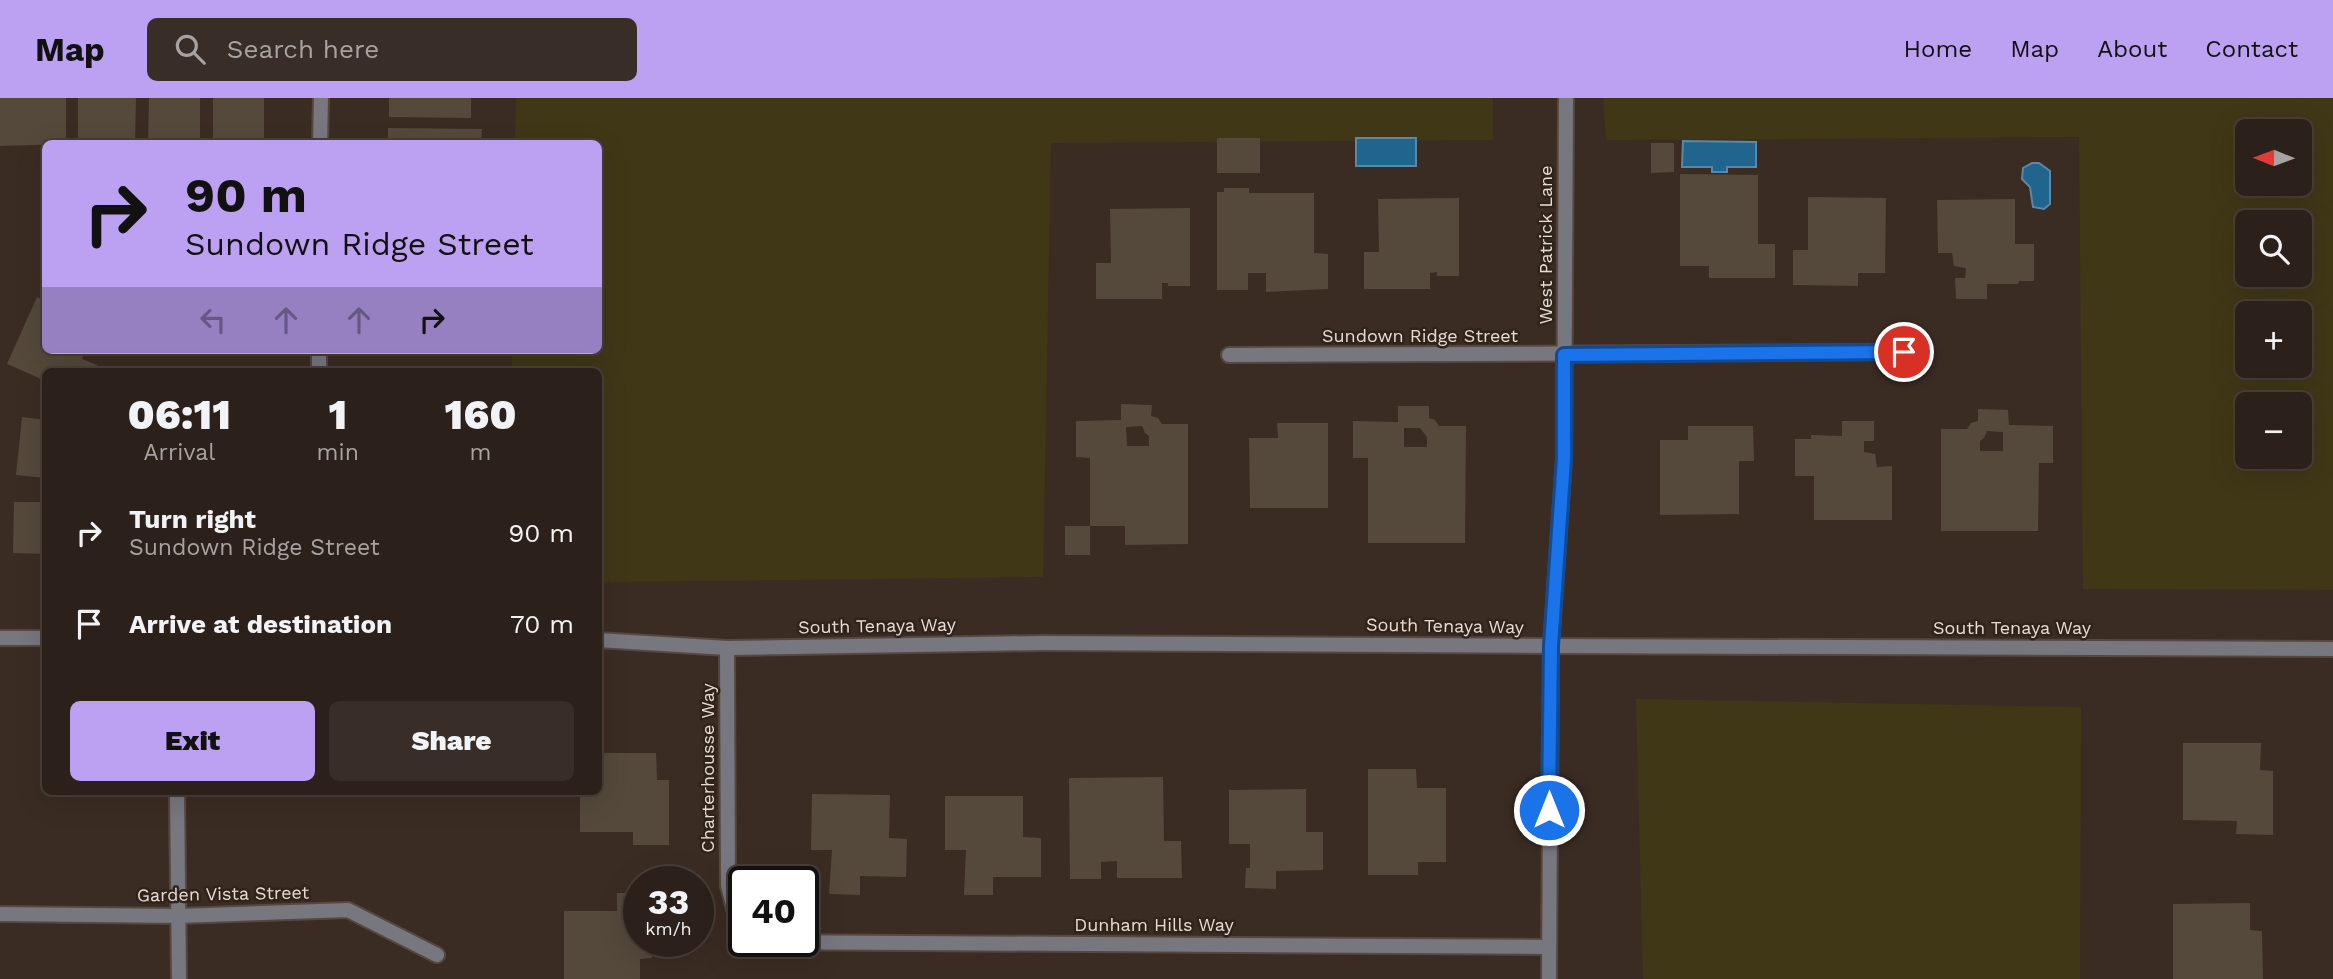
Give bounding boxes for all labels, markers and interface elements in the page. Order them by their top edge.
search box [147,18,637,81]
text: Map [35,30,105,69]
icon: search [171,30,209,68]
text: Search here [227,34,379,64]
text: Home [1904,35,1972,63]
text: Map [2010,35,2059,63]
text: About [2097,35,2167,63]
text: Contact [2205,35,2298,63]
north arrow [2235,119,2312,196]
map controls [2235,119,2312,469]
street label: West Patrick Lane [1535,165,1556,325]
text: 90 m [185,166,307,224]
icon: right [70,168,161,259]
button: search [2235,210,2312,287]
text: Sundown Ridge Street [185,225,534,263]
icon: left [194,301,232,339]
icon: ahead [267,301,305,339]
icon: ahead [340,301,378,339]
icon: right [413,301,451,339]
button: + [2235,301,2312,378]
pin [1874,322,1934,382]
street label: Sundown Ridge Street [1322,325,1518,346]
icon: arrive [1885,333,1923,371]
text: 06:11 [128,390,231,439]
text: 1 [328,390,347,439]
text: 160 [444,390,516,439]
button: − [2235,392,2312,469]
text: Arrival [143,439,215,466]
text: min [317,439,359,466]
text: m [469,439,491,466]
text: Turn right [129,504,256,534]
icon: right [70,514,108,552]
text: 90 m [508,518,574,548]
text: Sundown Ridge Street [129,534,380,561]
icon: arrive [70,605,108,643]
text: Arrive at destination [129,609,392,639]
text: 70 m [510,609,574,639]
street label: South Tenaya Way [798,614,957,637]
street label: South Tenaya Way [1366,614,1525,637]
street label: South Tenaya Way [1933,617,2092,638]
street label: Charterhousse Way [697,683,718,853]
button: Exit [70,701,315,781]
button: Share [329,701,574,781]
position arrow [1512,773,1586,847]
speed limit sign: 40 [728,866,819,957]
street label: Garden Vista Street [137,881,310,906]
text: 33 [648,881,689,923]
street label: Dunham Hills Way [1074,914,1235,935]
text: km/h [645,918,692,939]

